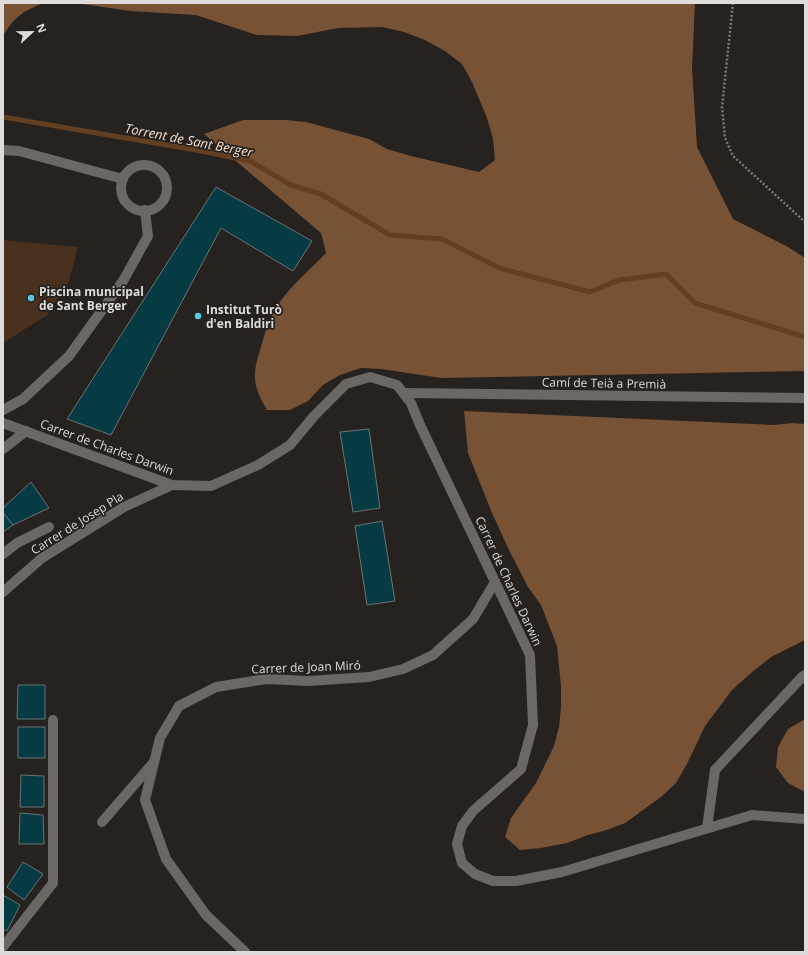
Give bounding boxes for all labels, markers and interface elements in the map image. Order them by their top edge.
north arrow [12,12,52,52]
text: N [33,21,50,35]
water label: Torrent de Sant Berger [124,119,255,161]
place label: Piscina municipal de Sant Berger [39,283,144,314]
marker: Piscina municipal de Sant Berger [26,293,36,303]
place label: Institut Turò d'en Baldiri [206,301,282,332]
marker: Institut Turò d'en Baldiri [193,311,203,321]
street label: Camí de Teià a Premià [542,373,666,393]
street label: Carrer de Charles Darwin [38,415,176,479]
street label: Carrer de Josep Pla [27,488,127,558]
street label: Carrer de Charles Darwin [471,513,547,649]
street label: Carrer de Joan Miró [251,657,361,677]

